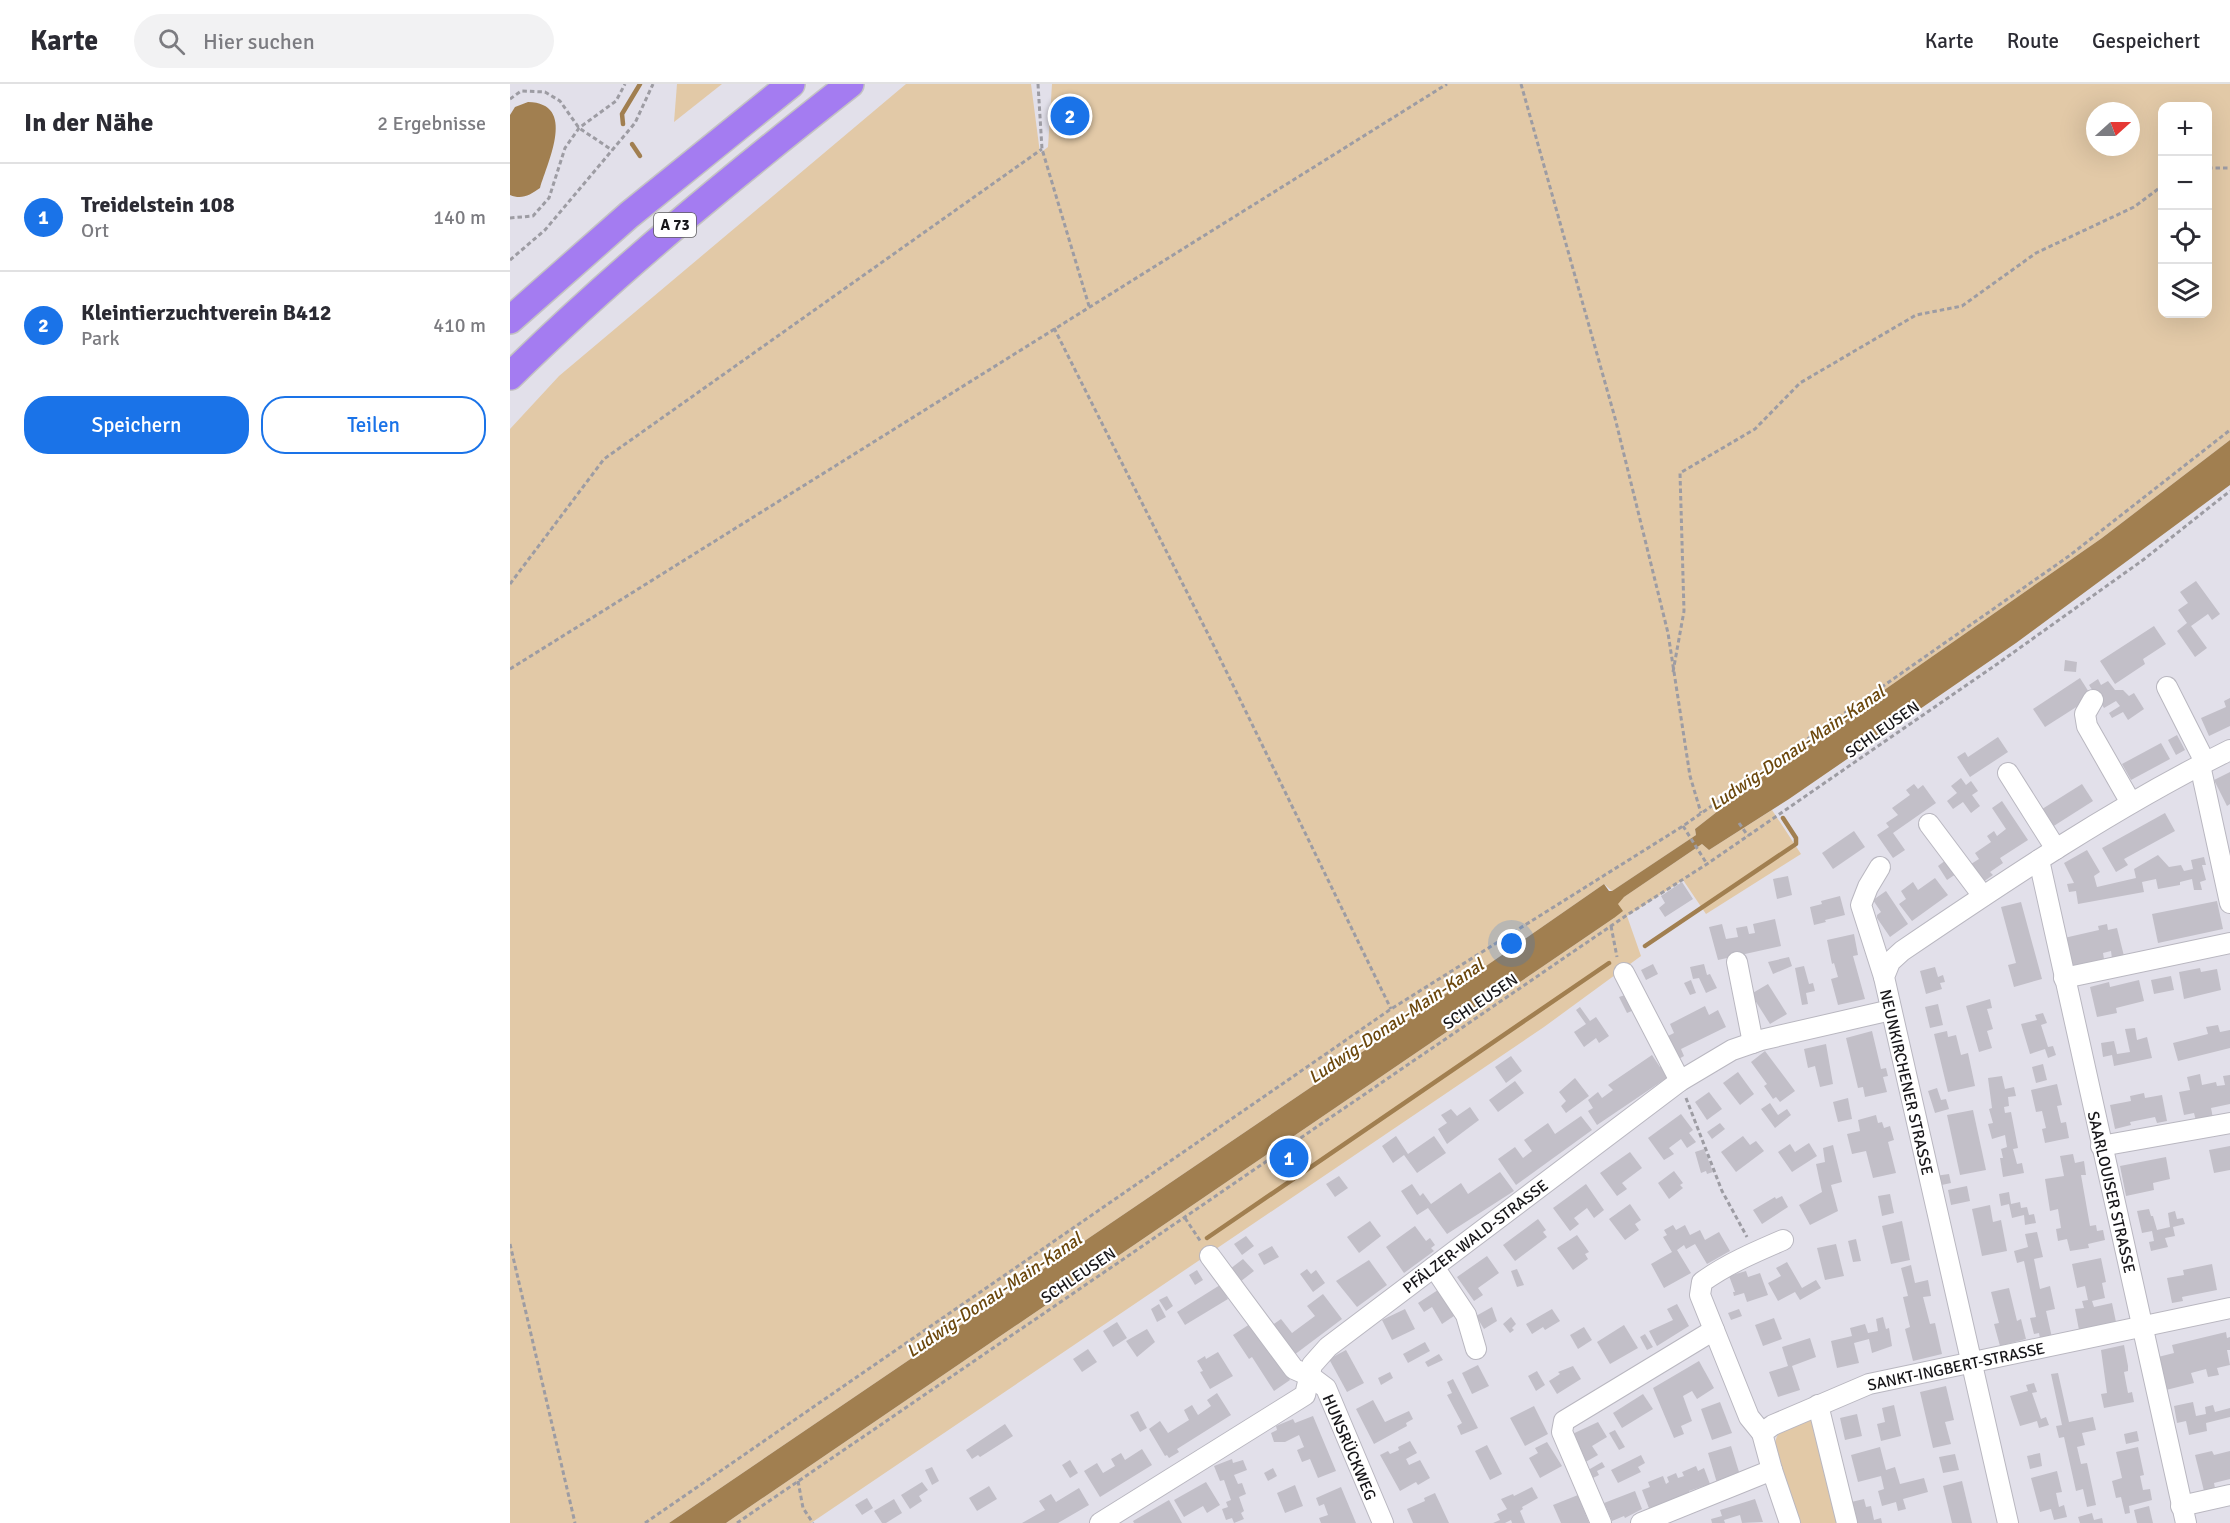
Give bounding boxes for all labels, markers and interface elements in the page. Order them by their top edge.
search box [134,14,554,68]
text: Karte [30,24,98,58]
icon: search [155,25,188,58]
text: Hier suchen [203,28,315,55]
text: Karte [1925,28,1974,54]
text: Route [2007,28,2059,54]
text: Gespeichert [2092,28,2200,54]
pin: 2 [1050,93,1090,138]
north arrow [2086,102,2140,156]
map controls [2158,102,2212,318]
button: + [2158,102,2212,156]
text: In der Nähe [24,107,154,139]
text: 2 Ergebnisse [377,111,486,136]
button: − [2158,156,2212,210]
text: Treidelstein 108 [81,191,235,218]
text: 1 [38,205,49,230]
text: 140 m [433,205,486,230]
button: locate [2158,210,2212,264]
road number: A 73 [654,213,696,237]
text: Ort [81,218,109,243]
button: layers [2158,264,2212,318]
text: Kleintierzuchtverein B412 [81,299,332,326]
text: 2 [38,313,49,338]
text: 410 m [433,313,486,338]
text: Park [81,326,119,351]
button: Speichern [24,396,249,454]
button: Teilen [261,396,486,454]
water label: Ludwig-Donau-Main-Kanal [1705,680,1890,815]
street label: SCHLEUSEN [1842,697,1924,763]
your location [1497,929,1526,958]
water label: Ludwig-Donau-Main-Kanal [1304,953,1489,1088]
street label: SCHLEUSEN [1439,969,1522,1034]
street label: NEUNKIRCHENER STRASSE [1875,987,1937,1177]
street label: SAARLOUISER STRASSE [2083,1109,2139,1275]
pin: 1 [1270,1136,1308,1180]
street label: PFÄLZER-WALD-STRASSE [1399,1176,1552,1298]
water label: Ludwig-Donau-Main-Kanal [902,1227,1087,1362]
street label: SCHLEUSEN [1037,1243,1120,1308]
street label: SANKT-INGBERT-STRASSE [1866,1338,2047,1396]
street label: HUNSRÜCKWEG [1318,1391,1380,1503]

